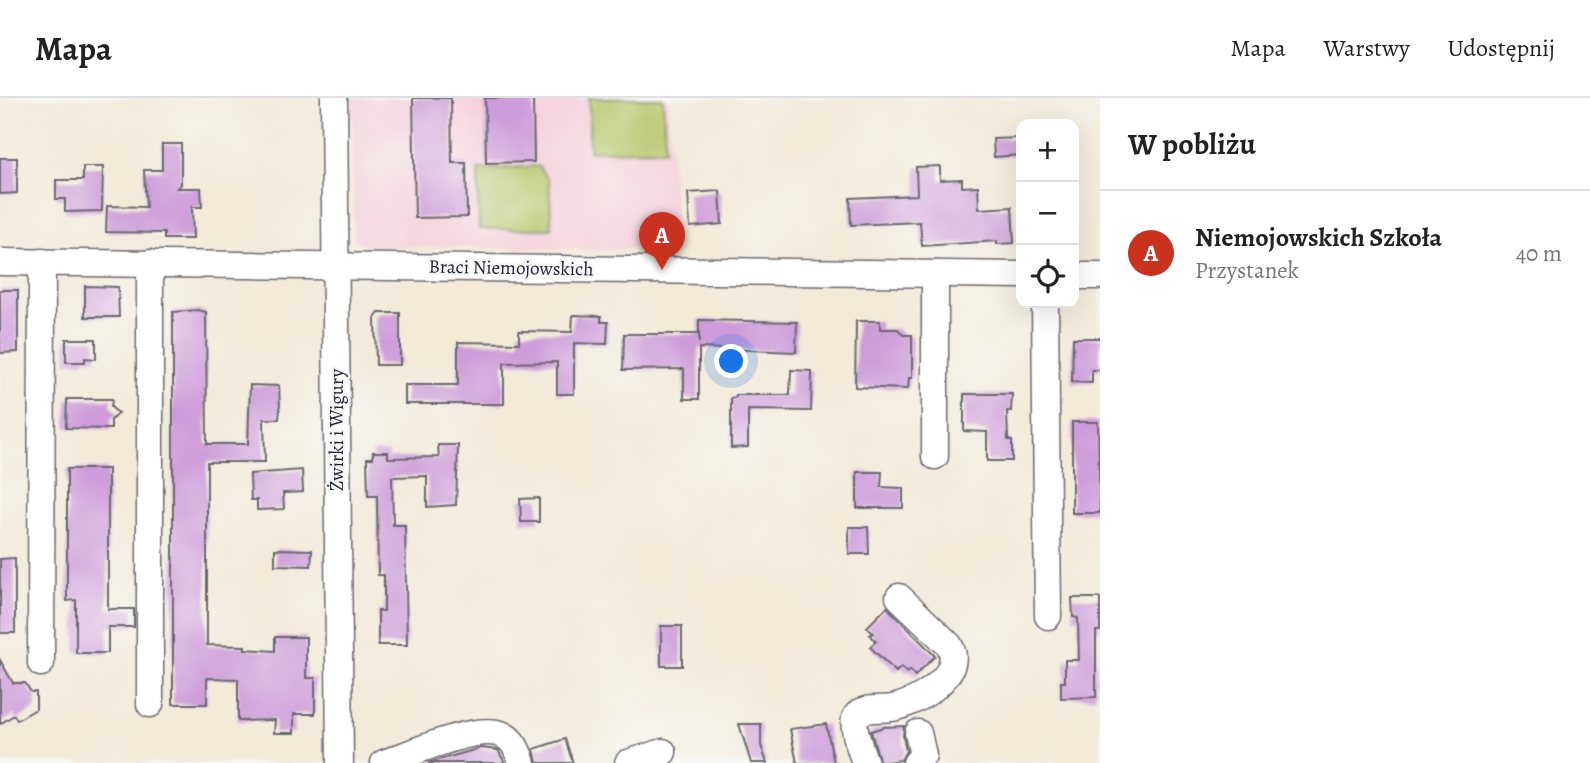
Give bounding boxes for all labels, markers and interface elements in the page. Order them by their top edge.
text: Mapa [35,26,112,71]
text: Mapa [1230,32,1286,64]
text: Warstwy [1324,32,1410,64]
text: Udostępnij [1448,32,1555,64]
map controls [1016,119,1079,308]
button: + [1016,119,1079,182]
text: W pobliżu [1128,124,1256,164]
button: − [1016,182,1079,245]
pin: A [639,212,685,270]
text: Niemojowskich Szkoła [1195,220,1442,255]
text: A [1144,238,1158,269]
text: 40 m [1516,238,1562,269]
button: locate [1016,245,1079,308]
street label: Braci Niemojowskich [428,254,594,282]
text: Przystanek [1195,255,1299,286]
your location [714,344,748,378]
street label: Żwirki i Wigury [324,368,350,491]

